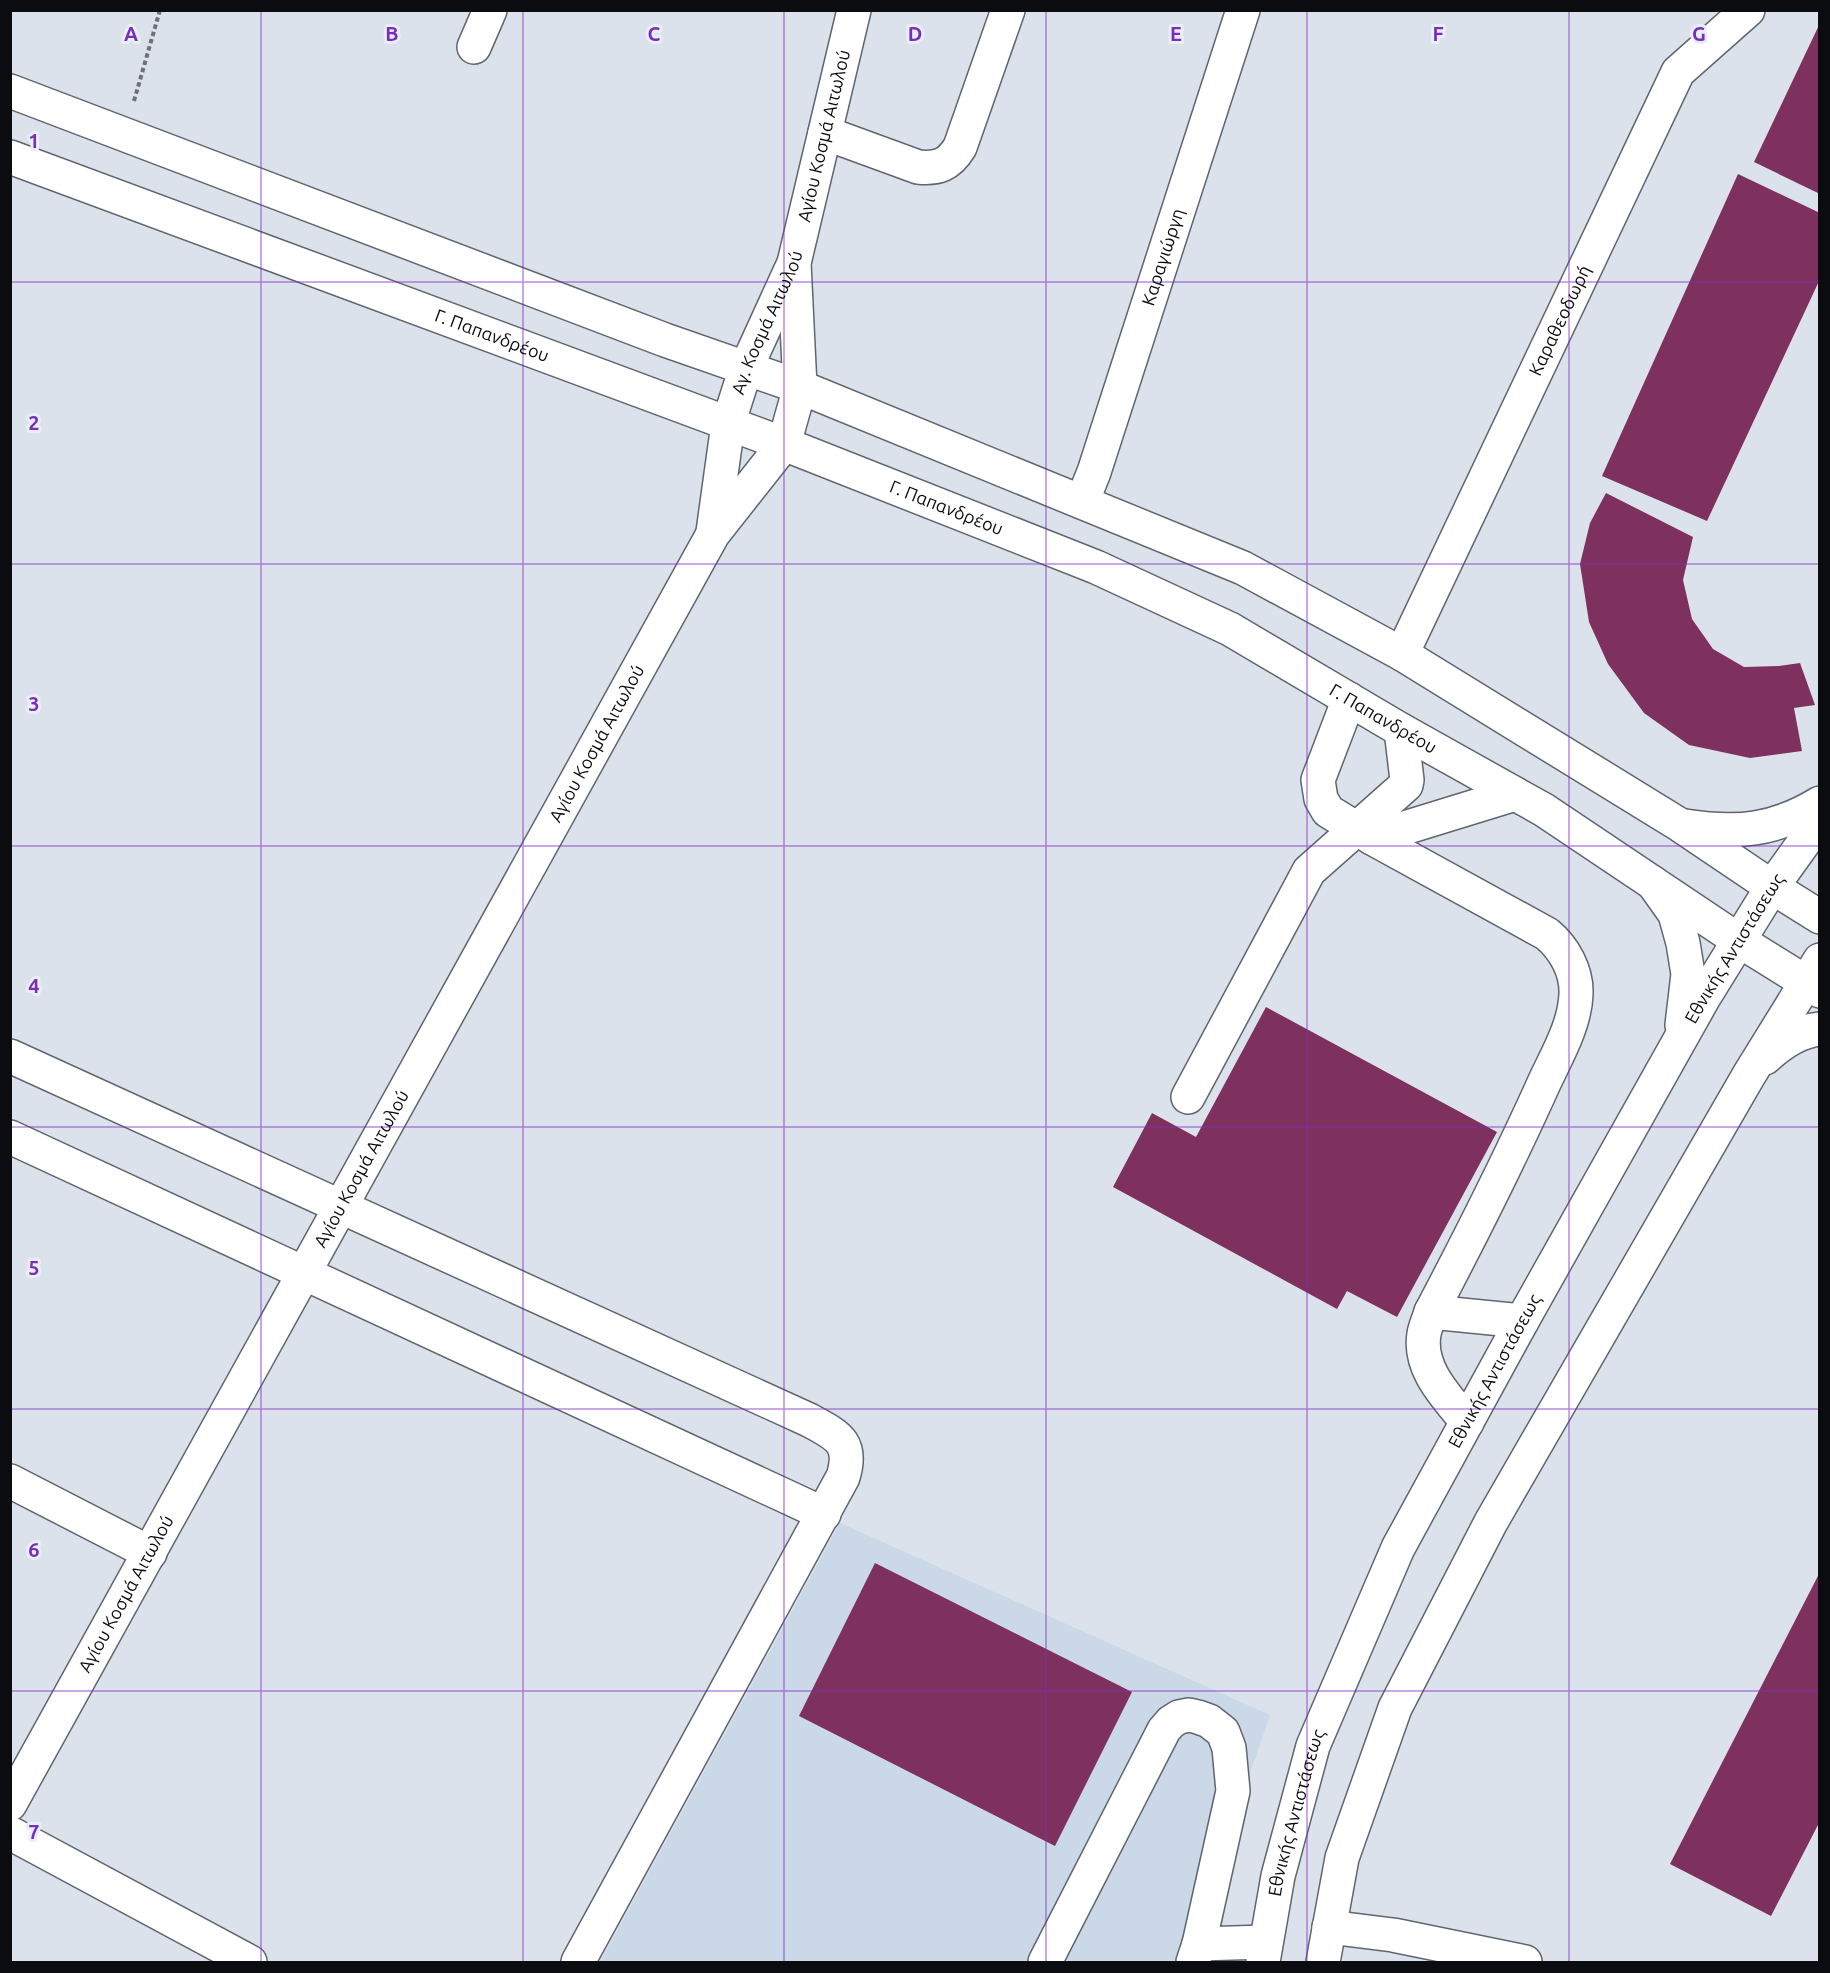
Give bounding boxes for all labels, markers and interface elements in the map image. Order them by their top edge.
text: A [124,22,138,45]
text: B [385,22,399,45]
text: C [648,22,661,45]
text: D [908,22,922,45]
text: E [1170,22,1182,45]
text: F [1432,22,1444,45]
text: G [1692,22,1706,45]
street label: Αγίου Κοσμά Αιτωλού [793,47,853,224]
text: 1 [28,129,40,152]
street label: Καραγιώργη [1137,206,1187,308]
street label: Αγ. Κοσμά Αιτωλού [727,249,806,397]
street label: Καραθεοδωρή [1525,262,1594,379]
street label: Γ. Παπανδρέου [432,304,552,365]
text: 2 [28,411,40,434]
street label: Γ. Παπανδρέου [887,476,1006,538]
street label: Αγίου Κοσμά Αιτωλού [545,661,648,825]
street label: Γ. Παπανδρέου [1326,679,1440,757]
text: 3 [28,692,40,715]
street label: Εθνικής Αντιστάσεως [1680,869,1788,1027]
text: 4 [28,974,40,997]
street label: Αγίου Κοσμά Αιτωλού [309,1086,412,1250]
text: 5 [28,1256,40,1279]
street label: Εθνικής Αντιστάσεως [1444,1290,1545,1451]
street label: Αγίου Κοσμά Αιτωλού [74,1512,177,1676]
text: 6 [28,1538,40,1561]
street label: Εθνικής Αντιστάσεως [1264,1726,1329,1898]
text: 7 [28,1820,40,1843]

